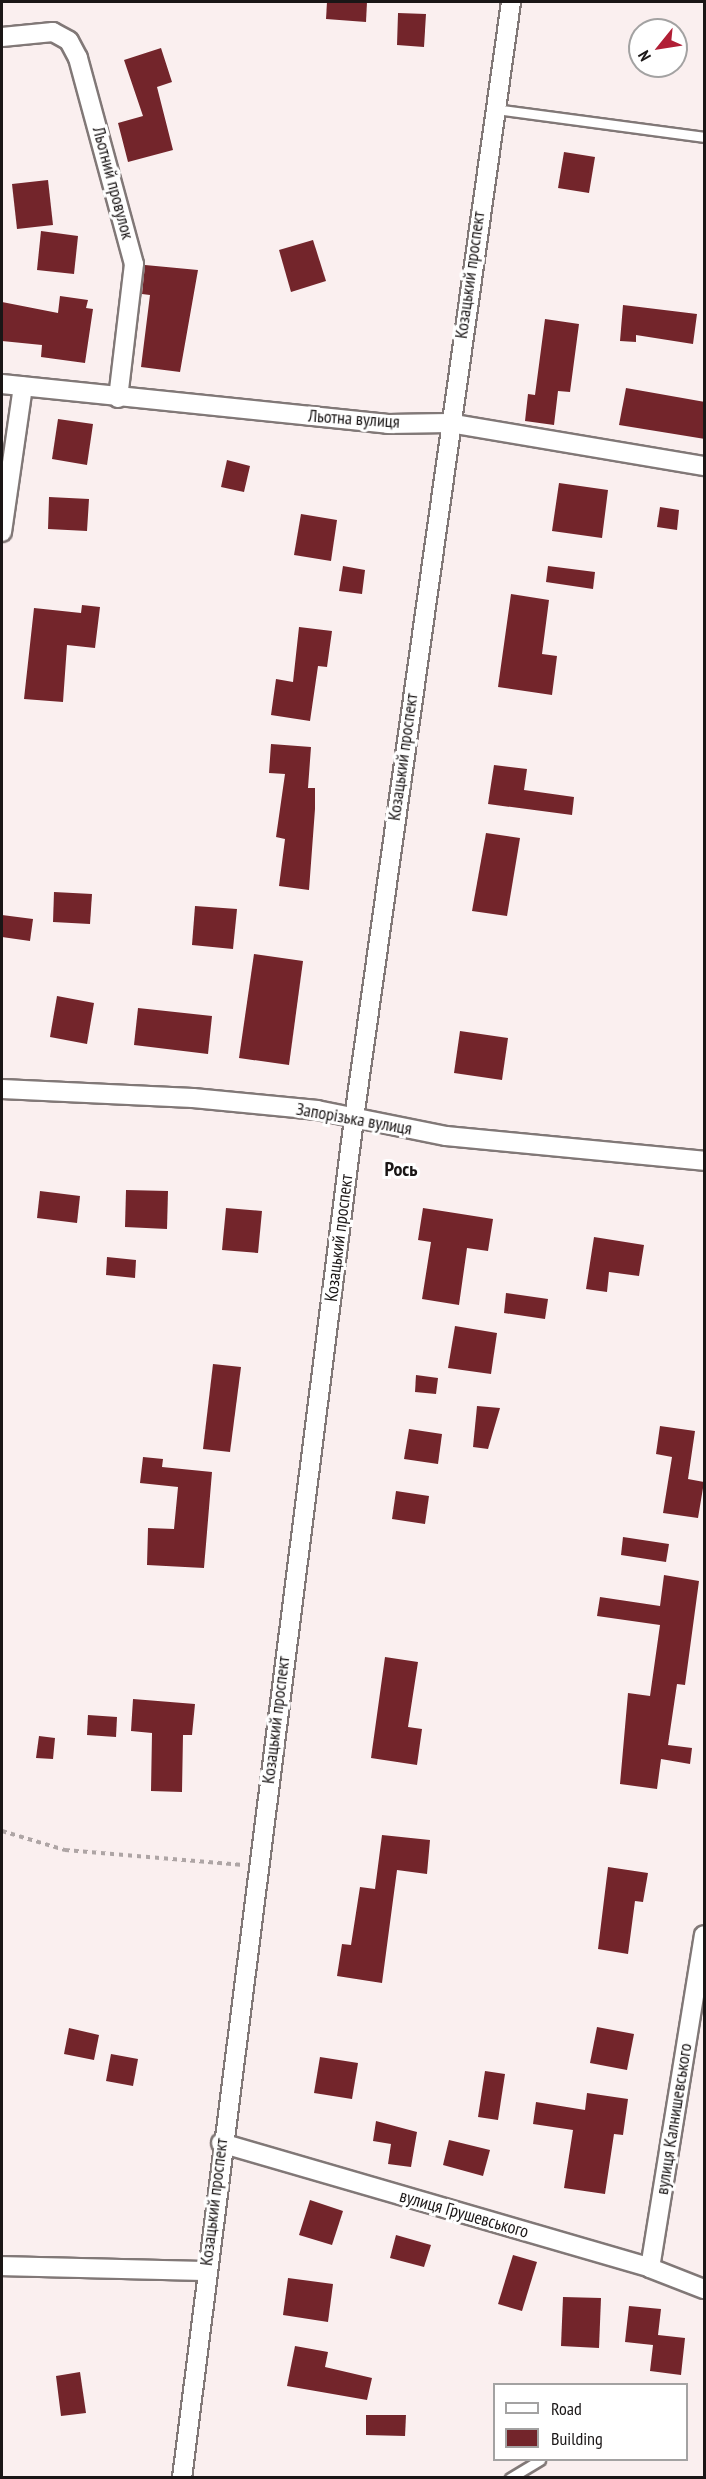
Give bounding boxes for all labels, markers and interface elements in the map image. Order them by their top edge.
north arrow [628,18,688,78]
text: N [633,47,655,65]
street label: Льотний провулок [88,124,138,242]
street label: Козацький проспект [450,210,490,340]
street label: Льотна вулиця [307,405,401,433]
street label: Козацький проспект [383,692,423,822]
street label: Запорізька вулиця [294,1098,414,1140]
district label: Рось [384,1157,418,1181]
street label: Козацький проспект [320,1173,358,1303]
street label: Козацький проспект [257,1655,295,1785]
street label: вулиця Калнишевського [651,2042,697,2196]
street label: Козацький проспект [195,2137,233,2267]
street label: вулиця Грушевського [397,2185,531,2243]
legend [493,2383,688,2461]
text: Road [551,2397,582,2420]
text: Building [551,2427,603,2450]

